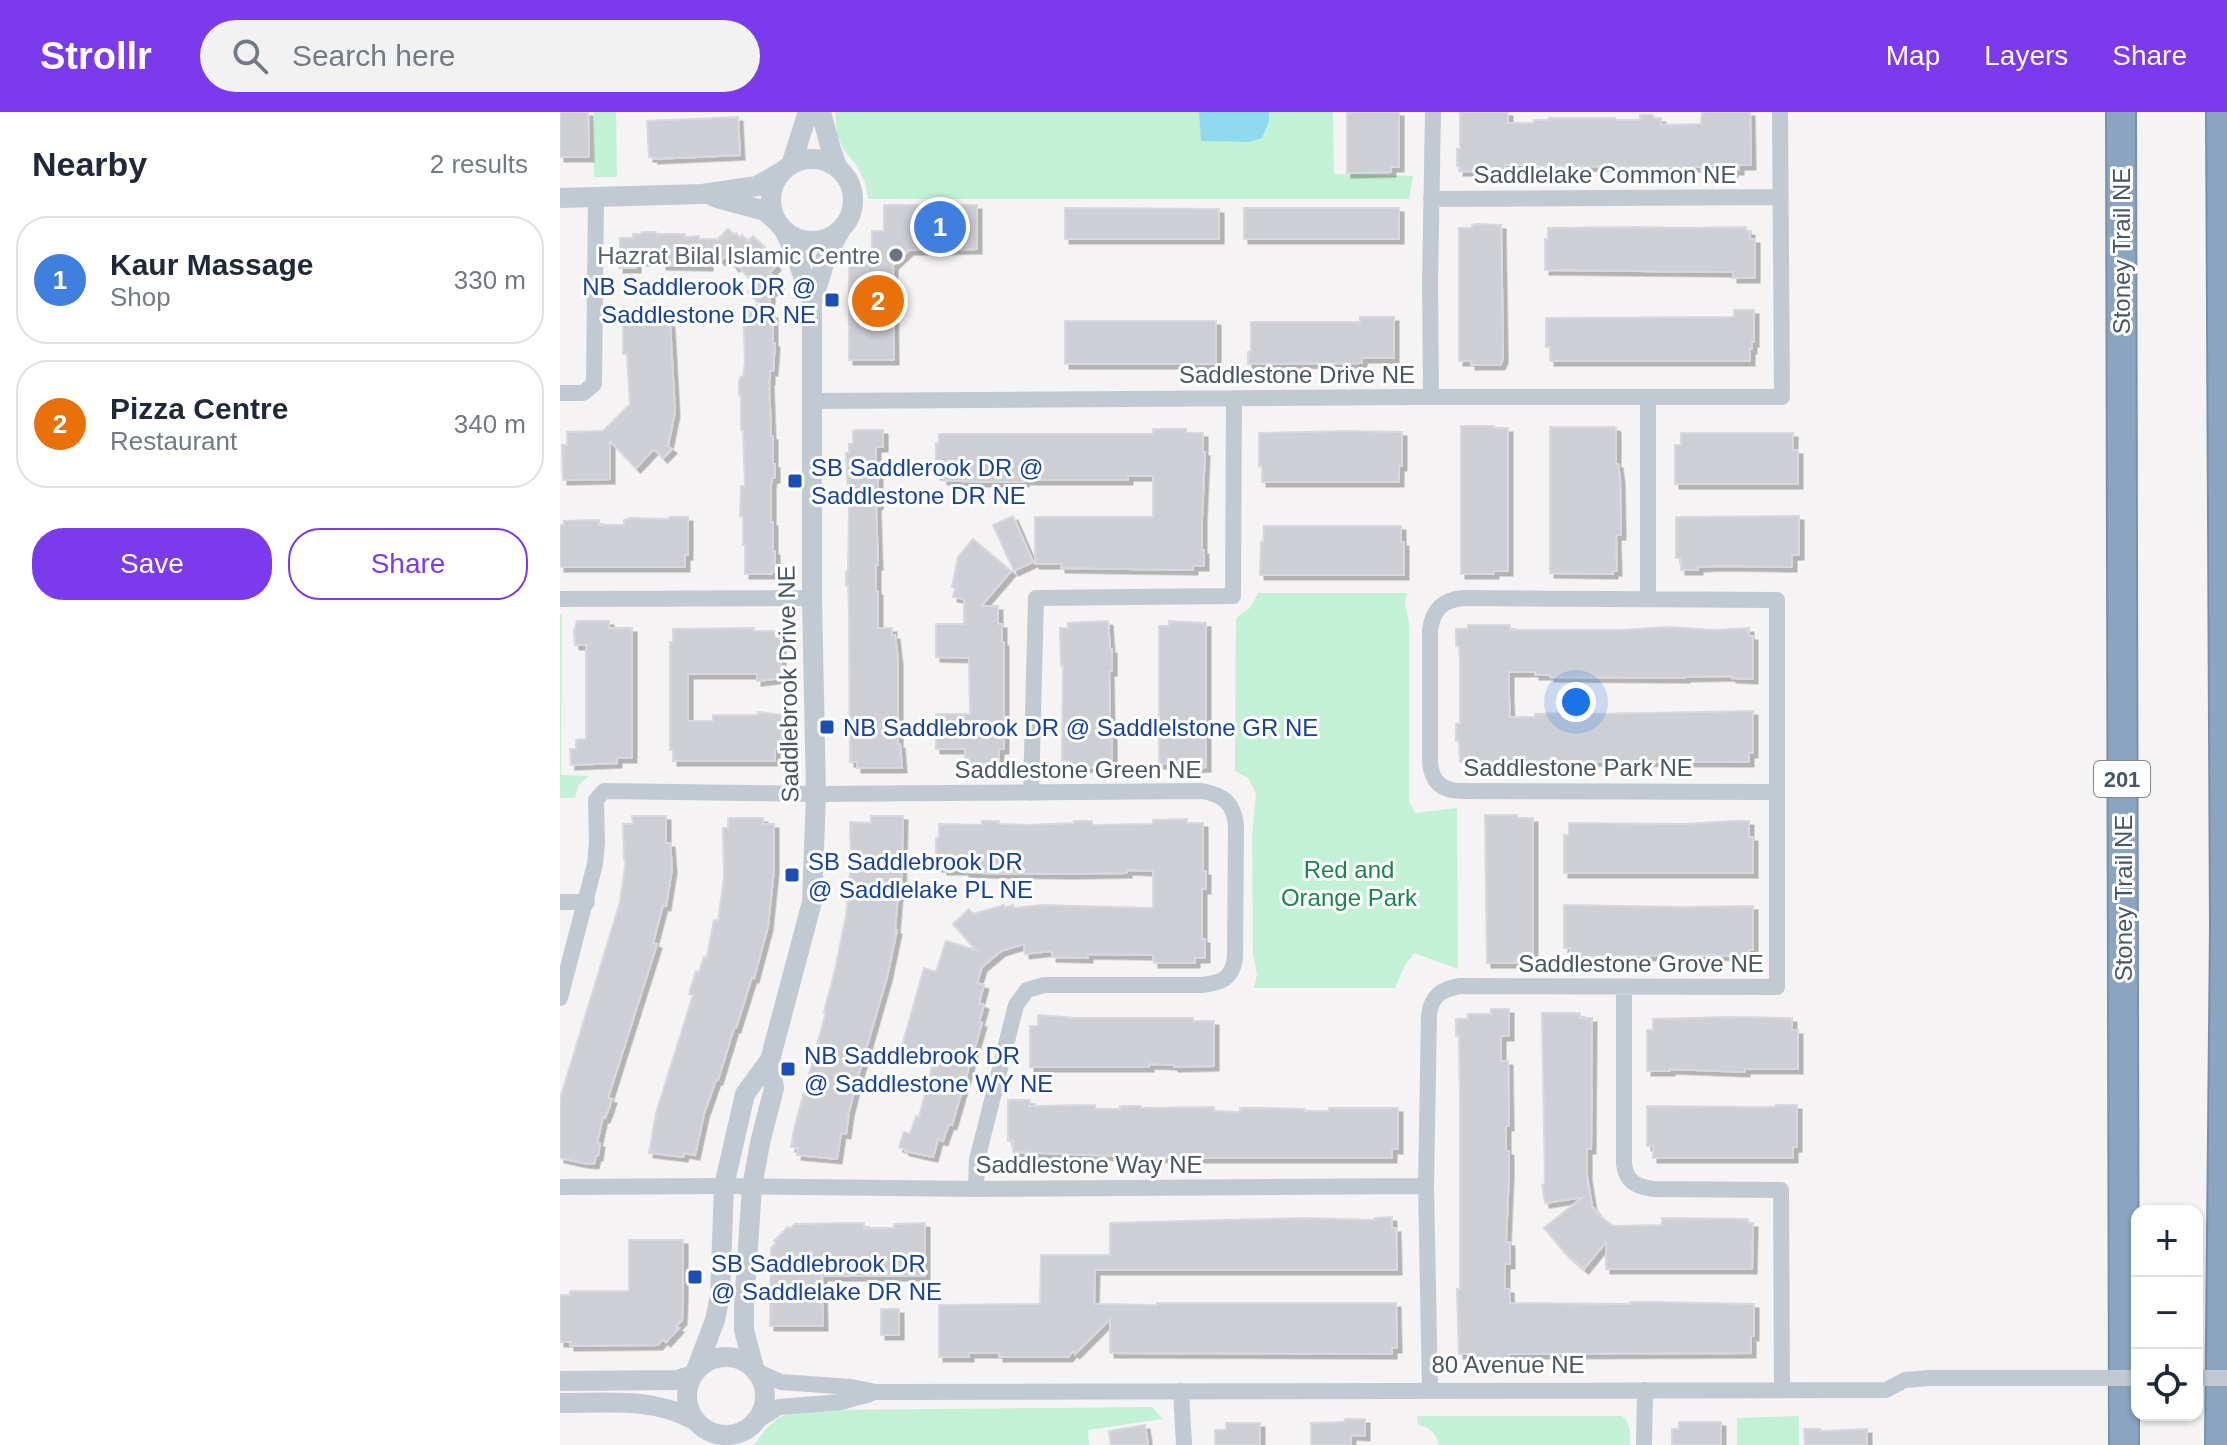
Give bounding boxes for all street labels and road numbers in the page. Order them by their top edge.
street label: Saddlelake Common NE [1474,161,1736,188]
street label: Stoney Trail NE [2108,168,2135,334]
street label: Saddlestone Drive NE [1179,361,1415,388]
street label: Saddlebrook Drive NE [772,565,804,803]
street label: Saddlestone Park NE [1463,754,1693,781]
street label: Saddlestone Green NE [955,756,1201,783]
road number: 201 [2094,761,2150,797]
street label: Stoney Trail NE [2110,815,2137,981]
street label: Saddlestone Grove NE [1518,950,1764,977]
street label: Saddlestone Way NE [975,1151,1203,1178]
street label: 80 Avenue NE [1431,1351,1585,1378]

